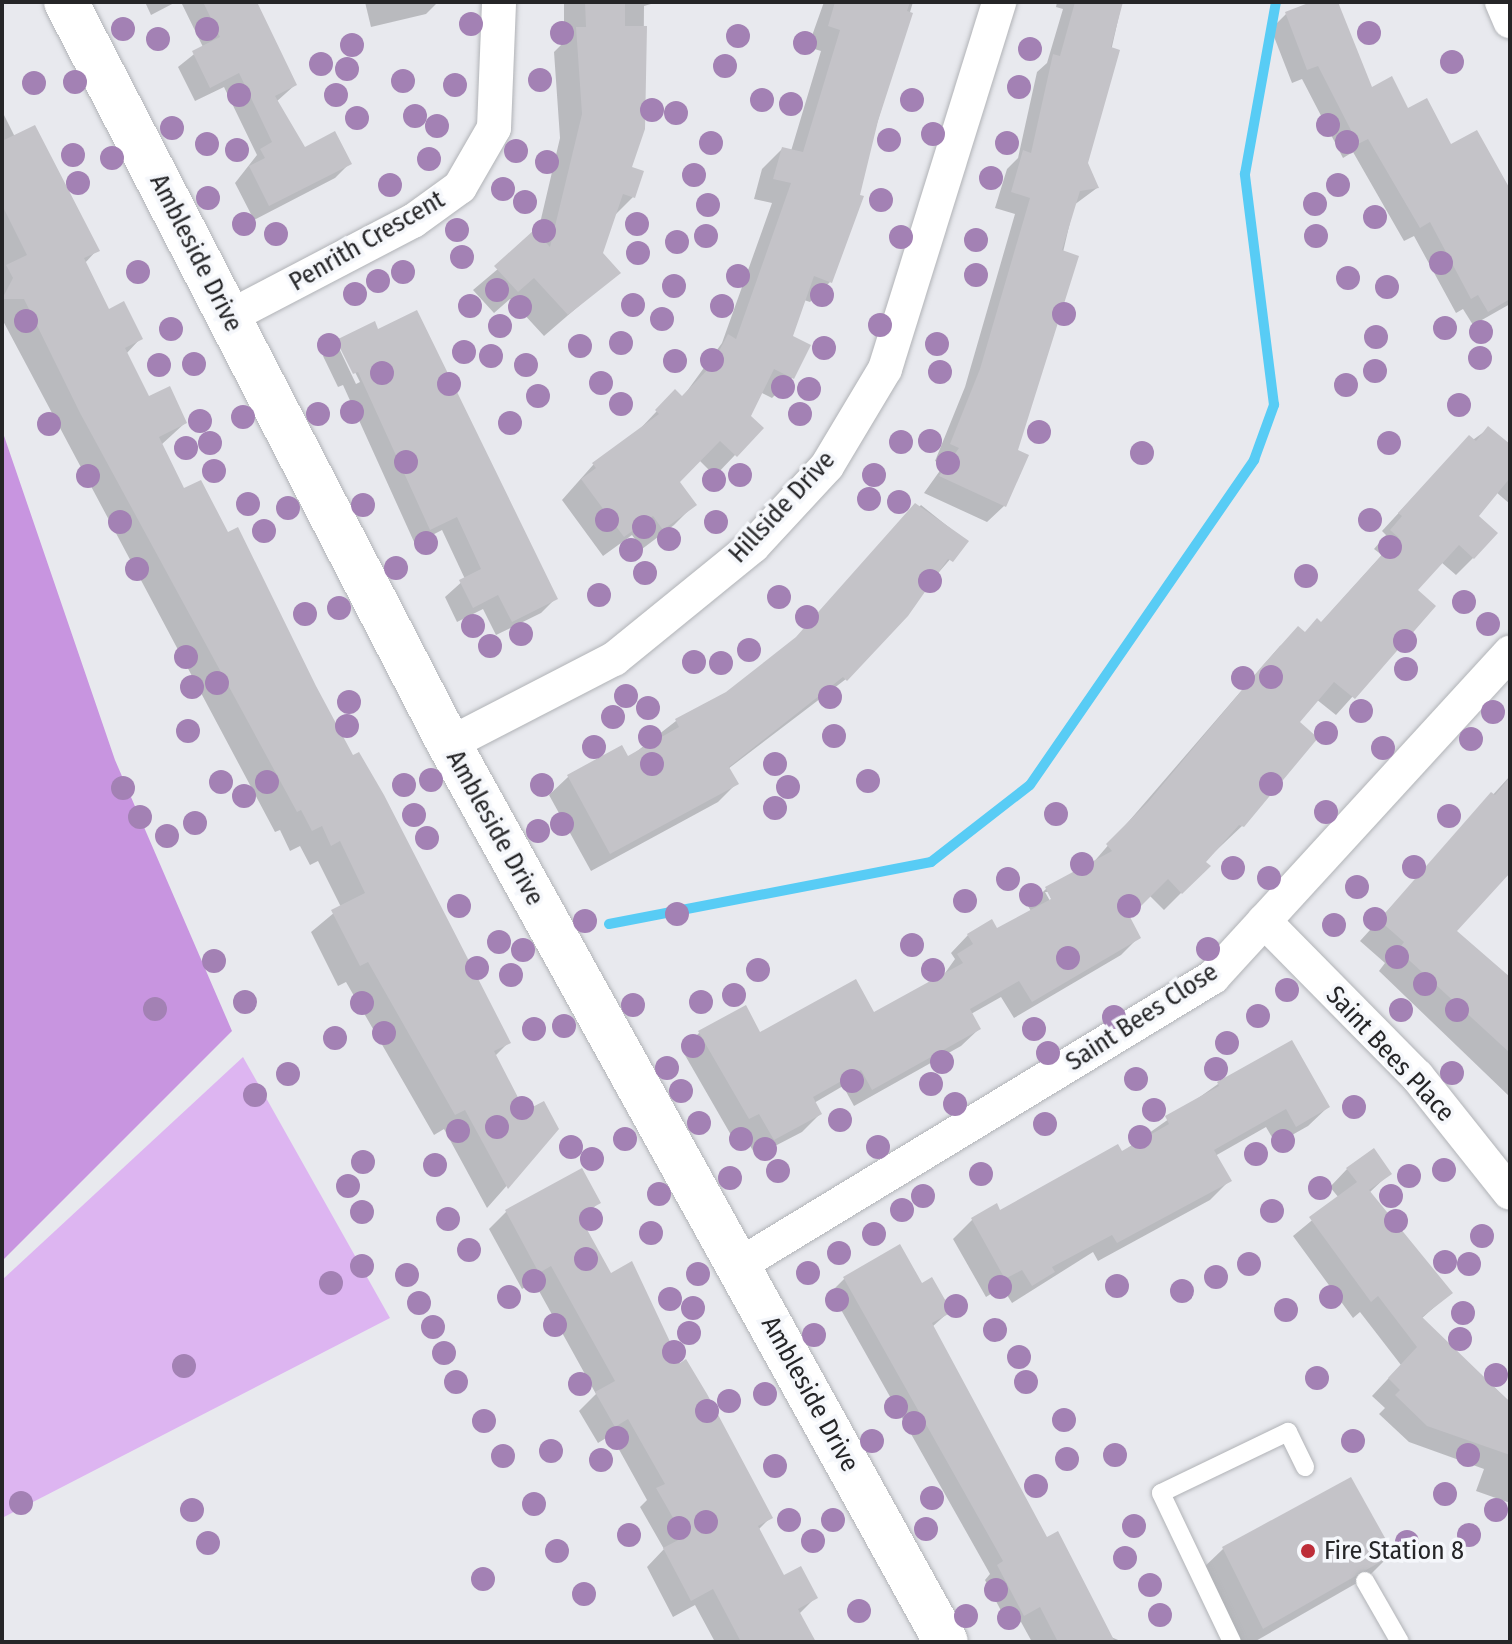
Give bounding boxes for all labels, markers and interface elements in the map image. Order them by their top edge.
street label: Ambleside Drive [143,169,249,337]
street label: Penrith Crescent [284,184,450,298]
street label: Hillside Drive [722,445,842,569]
street label: Ambleside Drive [440,745,550,911]
street label: Saint Bees Close [1060,956,1224,1078]
street label: Saint Bees Place [1319,980,1461,1128]
street label: Ambleside Drive [755,1311,865,1477]
place label: Fire Station 8 [1324,1535,1464,1567]
marker: Fire Station 8 [1299,1542,1317,1560]

